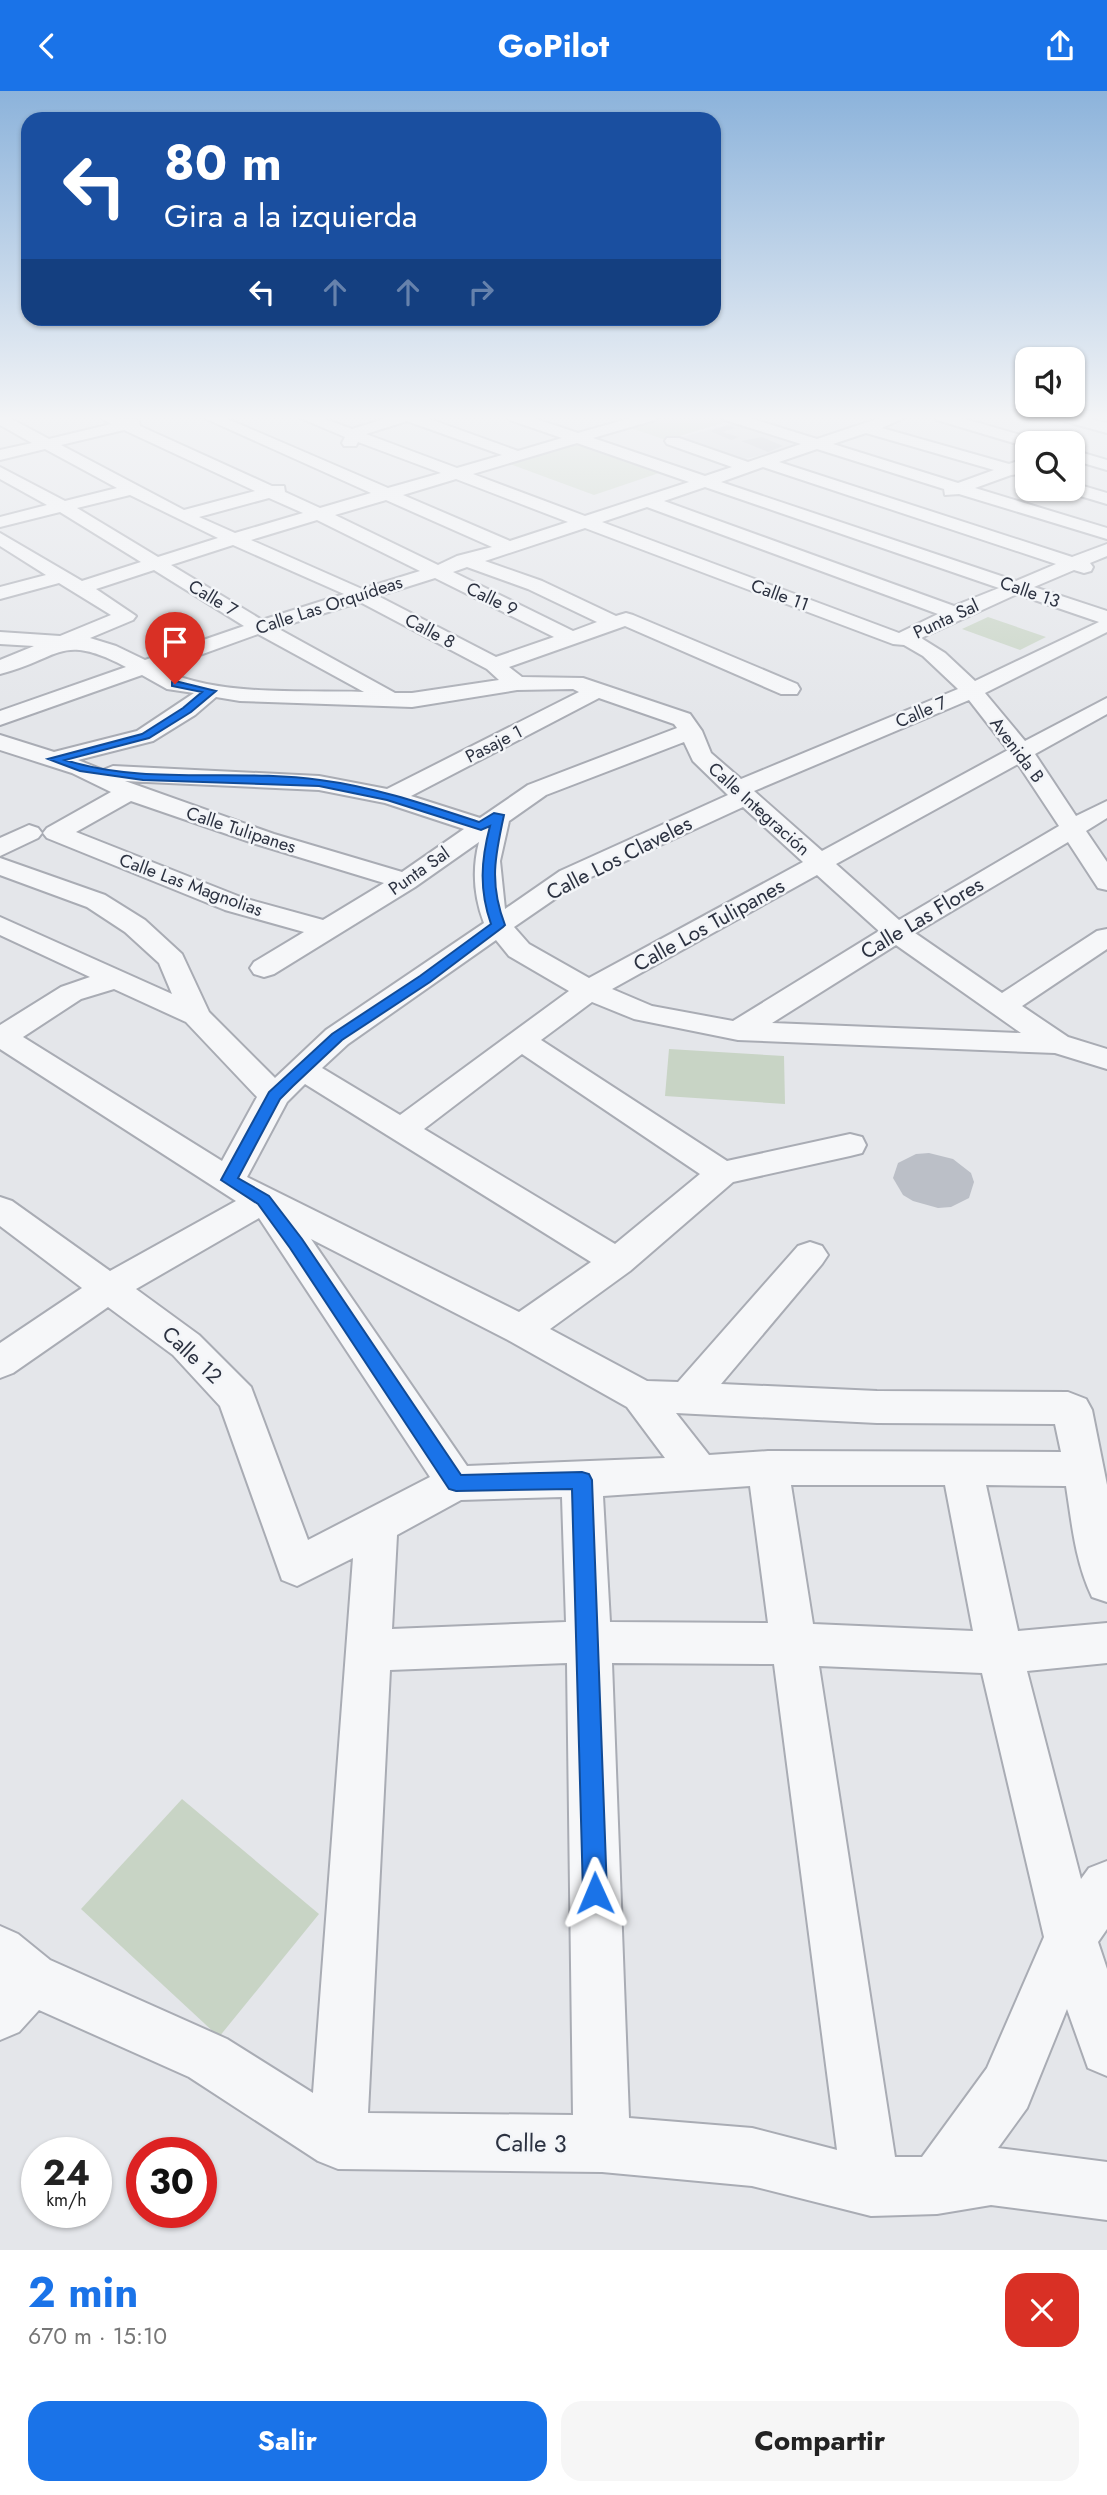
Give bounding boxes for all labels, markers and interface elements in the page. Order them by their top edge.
text: GoPilot [498,23,609,69]
icon: back [28,27,66,65]
icon: share [1041,27,1079,65]
text: 80 m [164,128,282,198]
icon: left [49,140,140,231]
text: Gira a la izquierda [164,193,417,239]
icon: left [243,273,281,311]
icon: ahead [316,273,354,311]
icon: ahead [389,273,427,311]
icon: right [462,273,500,311]
map controls [1015,347,1085,501]
button: sound [1015,347,1085,417]
button: search [1015,431,1085,501]
street label: Calle Las Orquídeas [252,569,406,641]
street label: Calle 13 [997,570,1064,614]
street label: Calle 11 [747,572,813,618]
street label: Calle 7 [183,573,243,623]
street label: Calle 9 [462,575,522,623]
street label: Punta Sal [909,593,983,645]
street label: Calle 8 [400,607,460,655]
pin [145,612,205,684]
icon: arrive [156,623,194,661]
street label: Calle 7 [891,689,951,734]
street label: Avenida B [984,712,1050,788]
street label: Pasaje 1 [461,719,527,769]
street label: Calle Integración [702,756,816,862]
street label: Calle Tulipanes [183,800,299,860]
street label: Calle Los Claveles [541,808,697,908]
street label: Punta Sal [383,840,455,902]
street label: Calle Las Magnolias [116,847,266,923]
street label: Calle Las Flores [855,869,989,967]
street label: Calle Los Tulipanes [628,871,790,979]
street label: Calle 12 [155,1319,229,1391]
position arrow [558,1856,632,1930]
street label: Calle 3 [495,2125,567,2161]
speed limit sign: 30 [126,2137,217,2228]
text: 24 [43,2148,90,2198]
text: km/h [46,2187,87,2213]
text: 2 min [28,2262,138,2323]
button: close [1005,2273,1079,2347]
text: 670 m · 15:10 [28,2319,167,2353]
button: Salir [28,2401,547,2481]
button: Compartir [561,2401,1079,2481]

